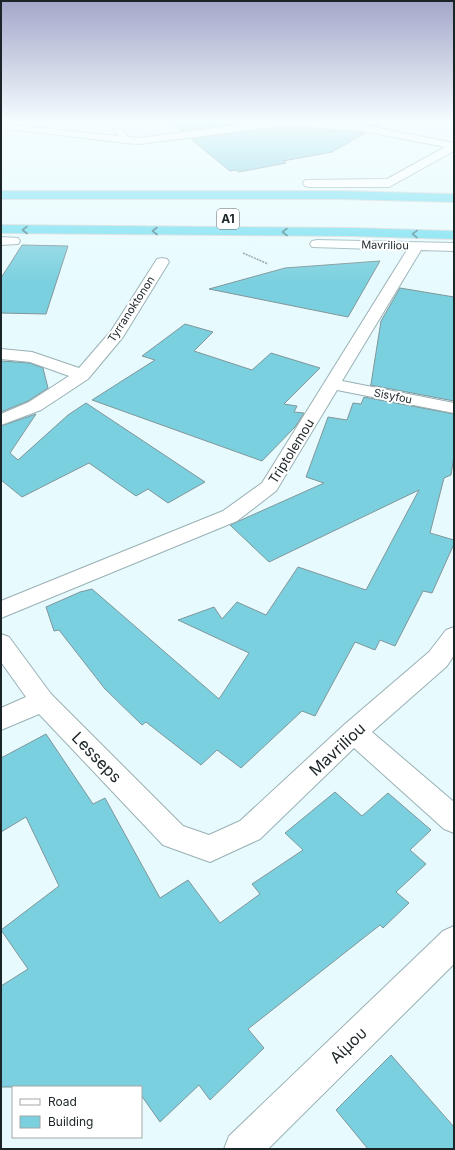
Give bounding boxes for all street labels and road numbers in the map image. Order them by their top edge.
road number: A1 [217,209,239,229]
street label: Mavriliou [361,238,409,252]
street label: Tyrranoktonon [104,273,158,345]
street label: Sisyfou [373,385,413,407]
street label: Triptolemou [265,416,317,486]
street label: Mavriliou [305,718,369,780]
street label: Lesseps [68,727,126,787]
street label: Αίμου [325,1023,371,1067]

